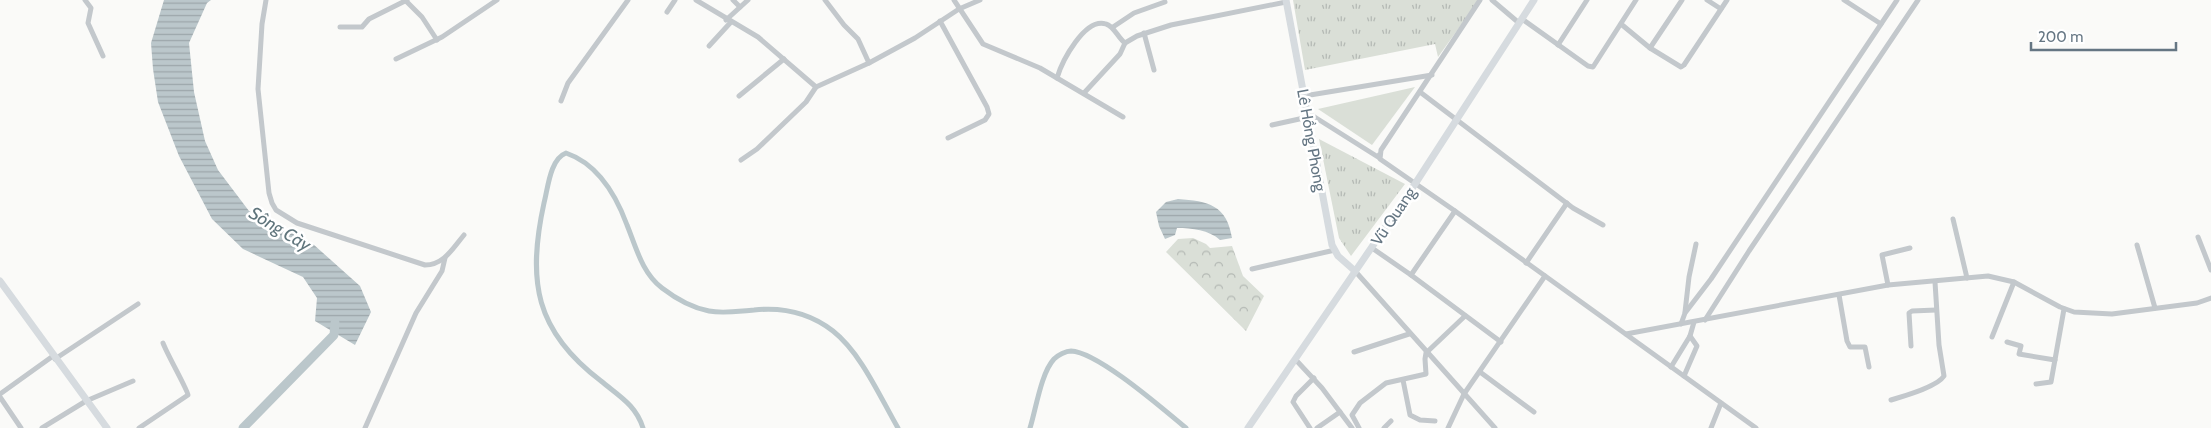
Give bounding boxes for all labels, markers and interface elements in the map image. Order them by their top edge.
scale bar [2031,20,2176,52]
text: 200 m [2038,28,2083,46]
street label: Lê Hồng Phong [1293,87,1330,194]
street label: Vũ Quang [1367,183,1420,249]
water label: Sông Cày [245,202,316,256]

